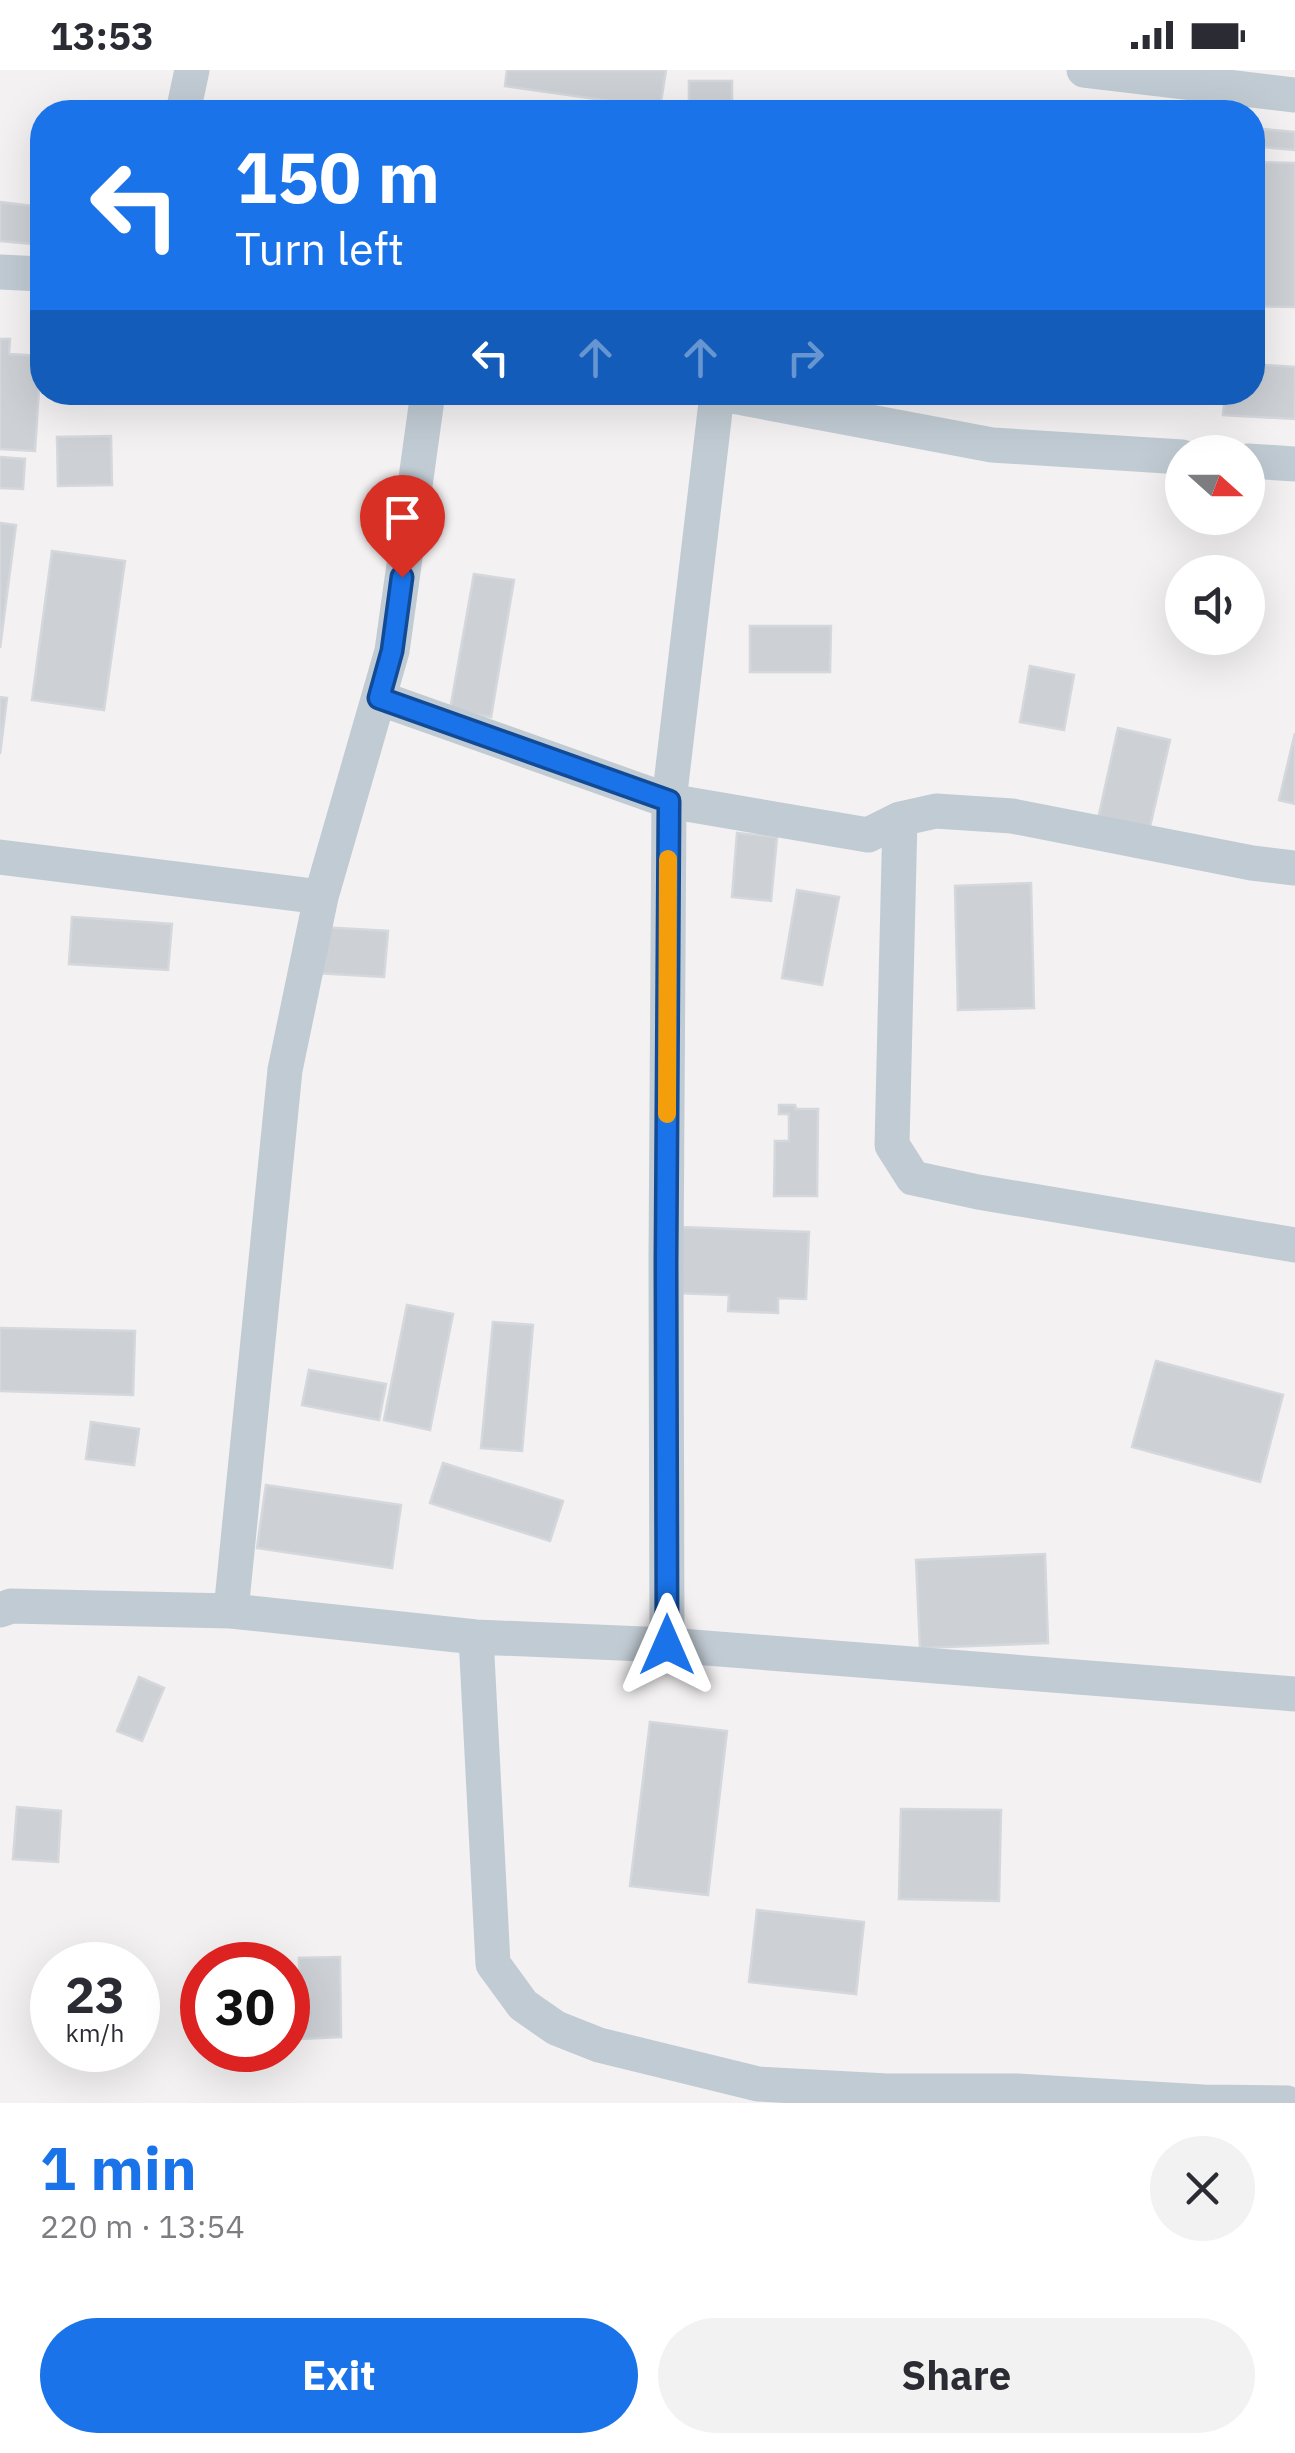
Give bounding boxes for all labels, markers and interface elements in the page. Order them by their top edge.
text: 13:53 [50,11,154,60]
text: 150 m [235,131,440,222]
icon: left [70,140,200,270]
text: Turn left [235,219,404,277]
icon: left [463,330,518,385]
icon: ahead [568,330,623,385]
icon: ahead [673,330,728,385]
icon: right [778,330,833,385]
north arrow [1165,435,1265,535]
map controls [1165,435,1265,655]
pin [360,475,445,578]
icon: arrive [375,490,430,545]
button: sound [1165,555,1265,655]
position arrow [615,1593,719,1697]
speed limit sign: 30 [180,1942,310,2072]
text: 23 [65,1962,125,2027]
text: km/h [66,2016,124,2049]
text: 1 min [40,2128,197,2207]
button: close [1150,2136,1255,2241]
text: 220 m · 13:54 [40,2205,245,2247]
button: Exit [40,2318,638,2433]
button: Share [658,2318,1255,2433]

